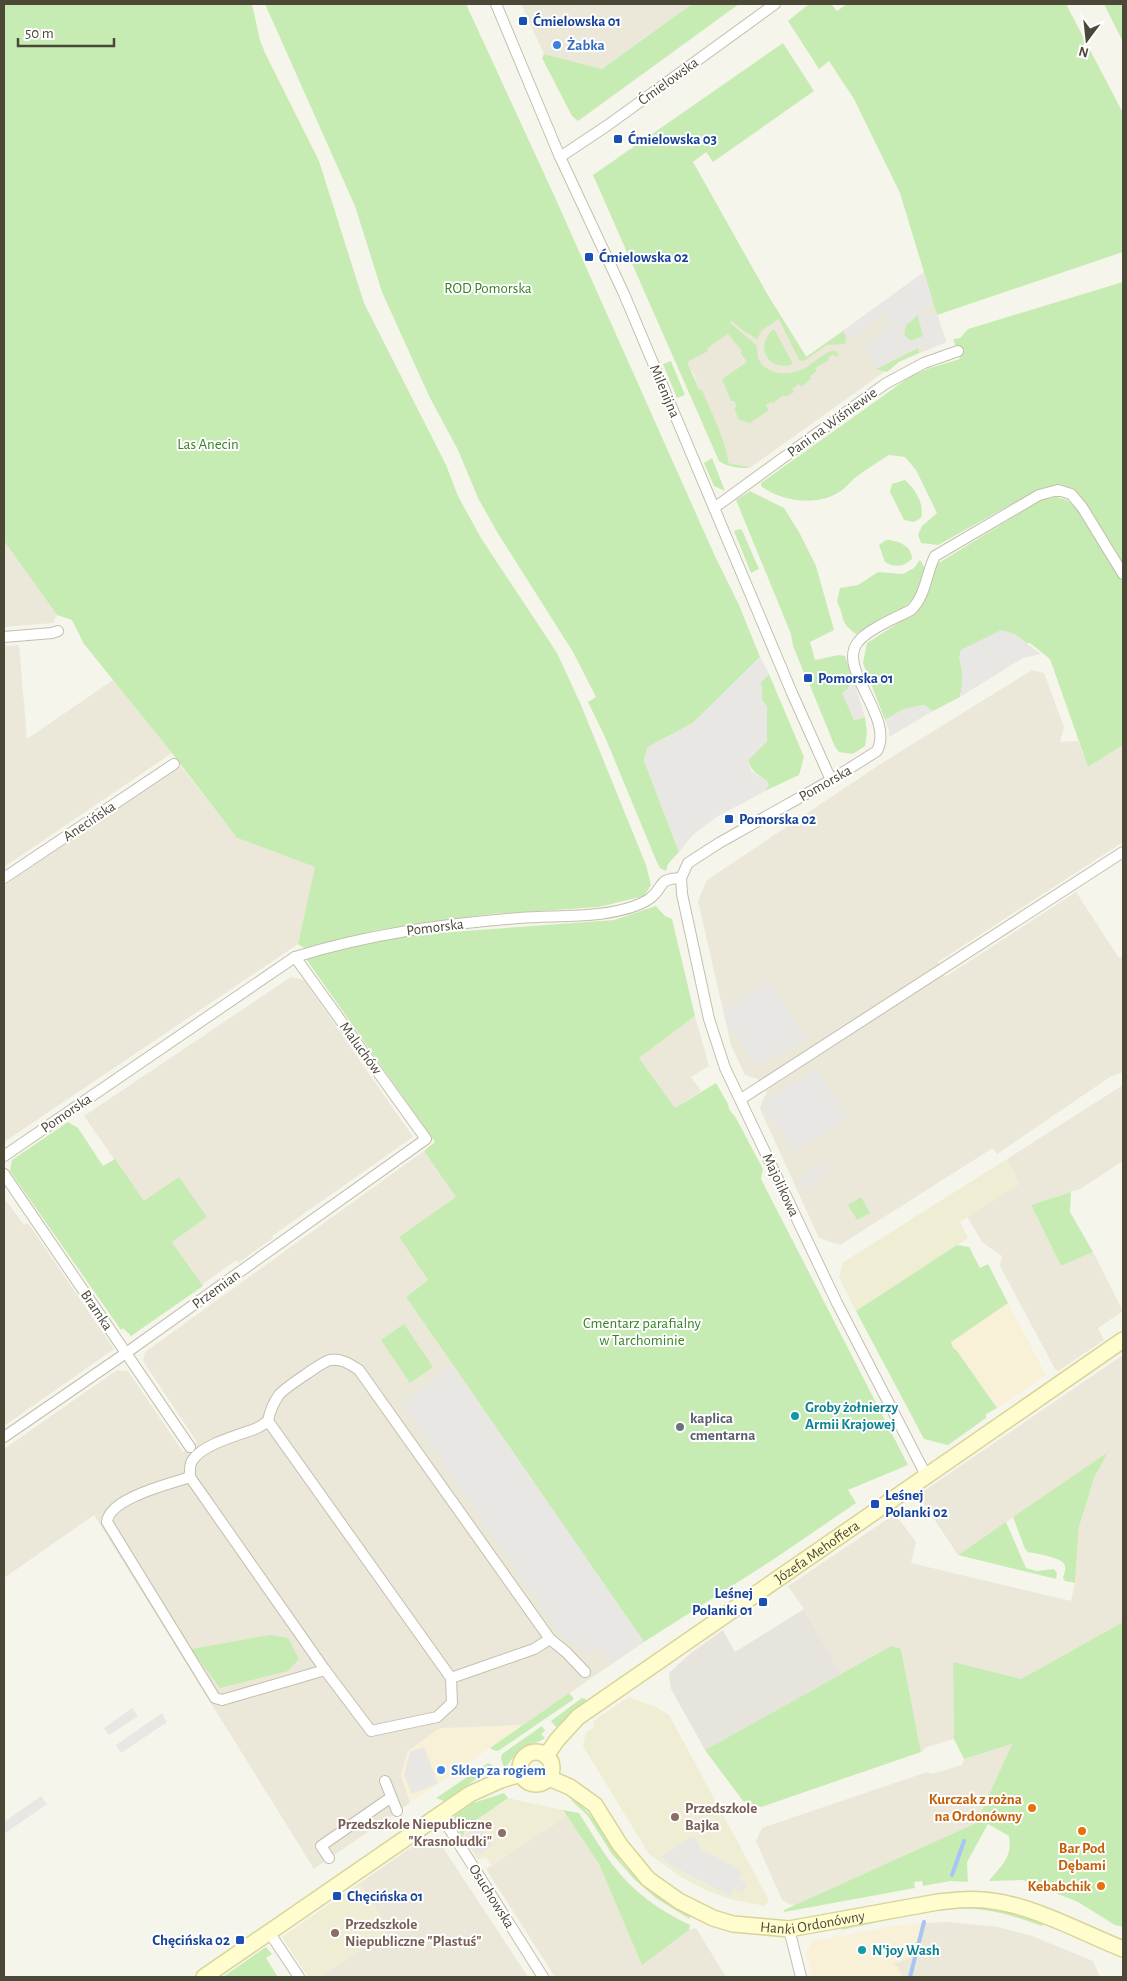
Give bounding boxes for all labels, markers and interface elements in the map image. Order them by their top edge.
place label: Ćmielowska 01 [533,12,621,29]
scale bar [18,15,114,47]
marker: Ćmielowska 01 [517,15,529,27]
north arrow [1062,15,1112,65]
text: 50 m [25,26,54,41]
place label: Żabka [567,37,605,53]
marker: Żabka [551,39,563,51]
text: N [1077,44,1090,60]
street label: Ćmielowska [634,53,701,108]
place label: Ćmielowska 03 [628,130,717,147]
marker: Ćmielowska 03 [612,133,624,145]
place label: Ćmielowska 02 [599,248,689,265]
marker: Ćmielowska 02 [583,251,595,263]
park label: ROD Pomorska [444,281,532,296]
street label: Milenijna [647,362,682,420]
street label: Pani na Wiśniewie [785,385,880,460]
park label: Las Anecin [177,437,239,452]
place label: Pomorska 01 [818,671,893,686]
marker: Pomorska 01 [802,672,814,684]
street label: Pomorska [797,763,854,804]
street label: Anecińska [60,799,118,844]
place label: Pomorska 02 [739,812,816,827]
marker: Pomorska 02 [723,813,735,825]
street label: Pomorska [406,917,465,938]
street label: Maluchów [337,1019,385,1077]
street label: Pomorska [38,1091,94,1136]
street label: Majolikowa [759,1151,802,1219]
street label: Przemian [189,1267,243,1312]
street label: Bramka [78,1287,115,1333]
park label: Cmentarz parafialny w Tarchominie [583,1316,702,1348]
place label: Groby żołnierzy Armii Krajowej [805,1400,898,1432]
marker: Groby żołnierzy Armii Krajowej [789,1410,801,1422]
place label: kaplica cmentarna [690,1411,755,1443]
marker: kaplica cmentarna [674,1421,686,1433]
place label: Leśnej Polanki 02 [885,1488,948,1520]
marker: Leśnej Polanki 02 [869,1498,881,1510]
street label: Józefa Mehoffera [772,1518,862,1587]
place label: Leśnej Polanki 01 [692,1586,753,1618]
marker: Leśnej Polanki 01 [757,1596,769,1608]
place label: Sklep za rogiem [451,1763,546,1778]
marker: Sklep za rogiem [435,1764,447,1776]
place label: Kurczak z rożna na Ordonówny [929,1792,1022,1824]
place label: Przedszkole Bajka [685,1801,757,1833]
marker: Kurczak z rożna na Ordonówny [1026,1802,1038,1814]
marker: Przedszkole Bajka [669,1811,681,1823]
place label: Przedszkole Niepubliczne "Krasnoludki" [337,1817,492,1849]
marker: Bar Pod Dębami [1076,1825,1088,1837]
marker: Przedszkole Niepubliczne "Krasnoludki" [496,1827,508,1839]
place label: Bar Pod Dębami [1058,1841,1106,1873]
street label: Osuchowska [466,1862,517,1931]
place label: Kebabchik [1028,1879,1092,1894]
marker: Kebabchik [1095,1880,1107,1892]
place label: Chęcińska 01 [347,1889,423,1904]
marker: Chęcińska 01 [331,1890,343,1902]
street label: Hanki Ordonówny [760,1908,867,1937]
place label: Przedszkole Niepubliczne "Plastuś" [345,1917,482,1949]
marker: Przedszkole Niepubliczne "Plastuś" [329,1927,341,1939]
place label: Chęcińska 02 [152,1933,230,1948]
marker: Chęcińska 02 [234,1934,246,1946]
place label: N'joy Wash [872,1943,940,1958]
marker: N'joy Wash [856,1944,868,1956]

